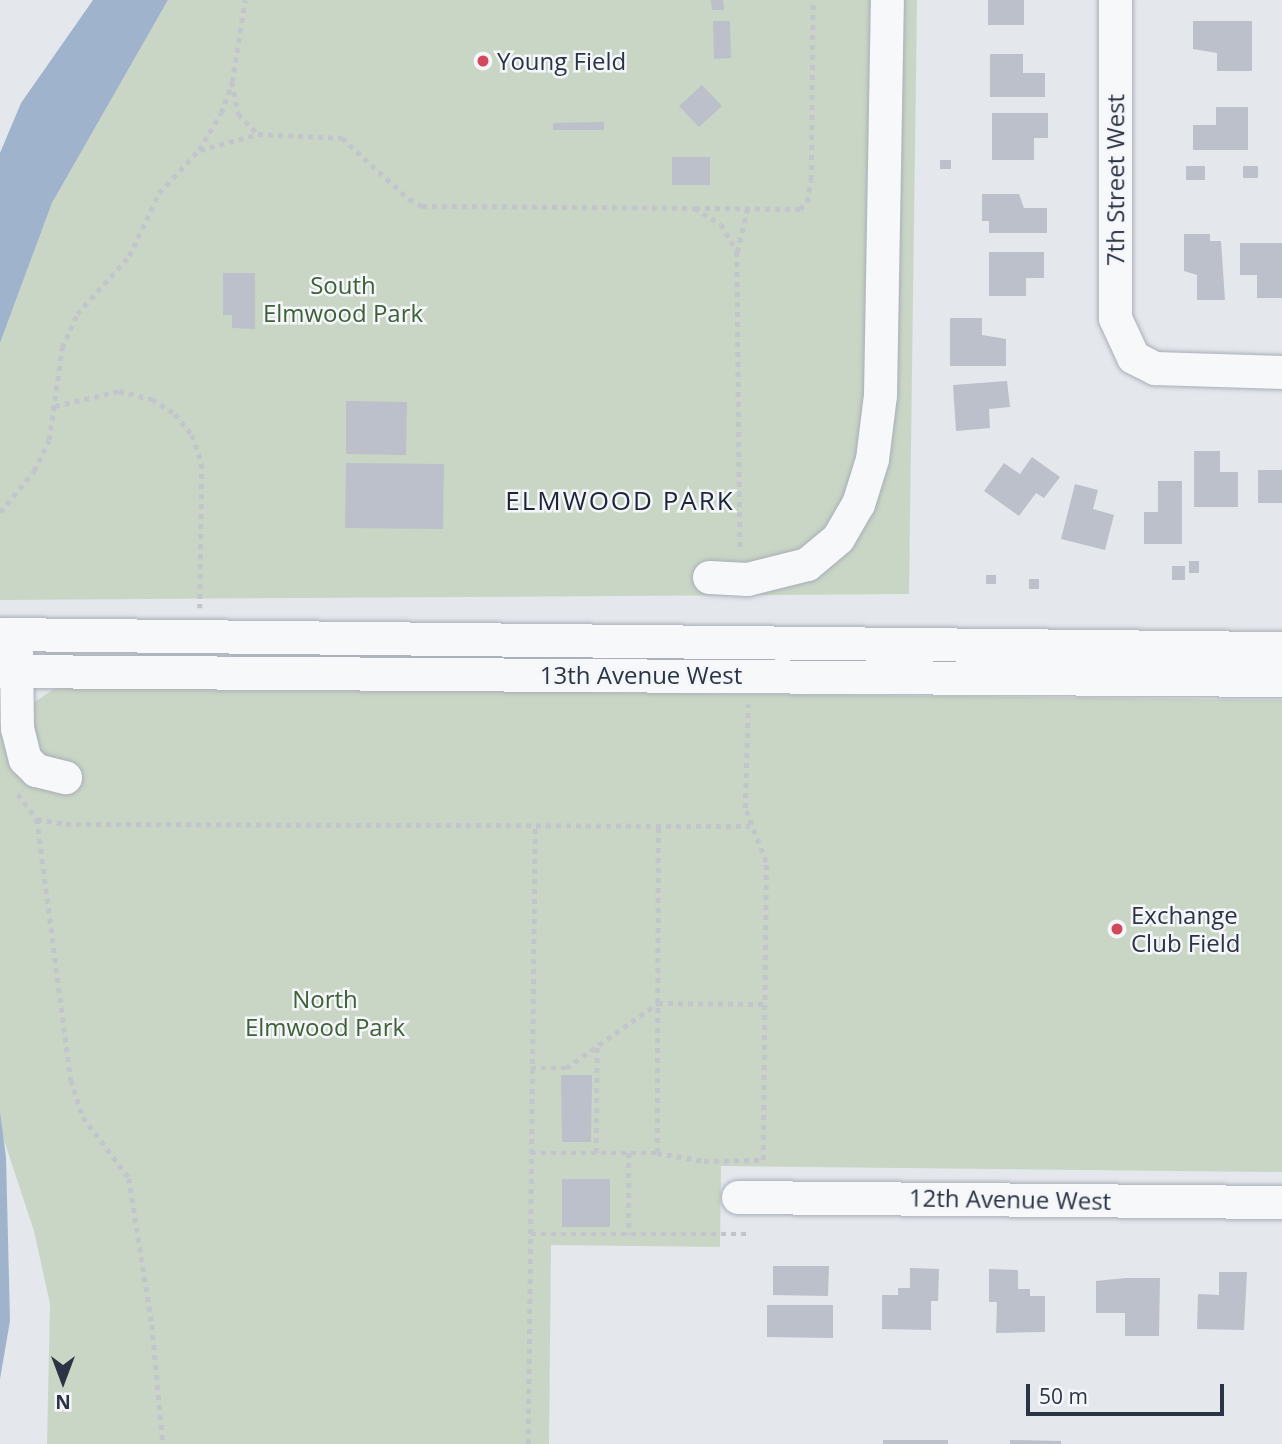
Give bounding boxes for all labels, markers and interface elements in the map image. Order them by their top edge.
place label: Young Field [497,47,626,75]
marker: Young Field [475,53,491,69]
street label: 7th Street West [1101,94,1129,266]
park label: South Elmwood Park [263,271,423,327]
district label: ELMWOOD PARK [507,485,733,517]
street label: 13th Avenue West [540,661,742,689]
place label: Exchange Club Field [1131,901,1240,957]
marker: Exchange Club Field [1109,921,1125,937]
park label: North Elmwood Park [245,985,405,1041]
street label: 12th Avenue West [909,1183,1111,1215]
north arrow [28,1346,98,1416]
scale bar [1030,1370,1228,1414]
text: 50 m [1039,1382,1088,1410]
text: N [55,1389,71,1415]

